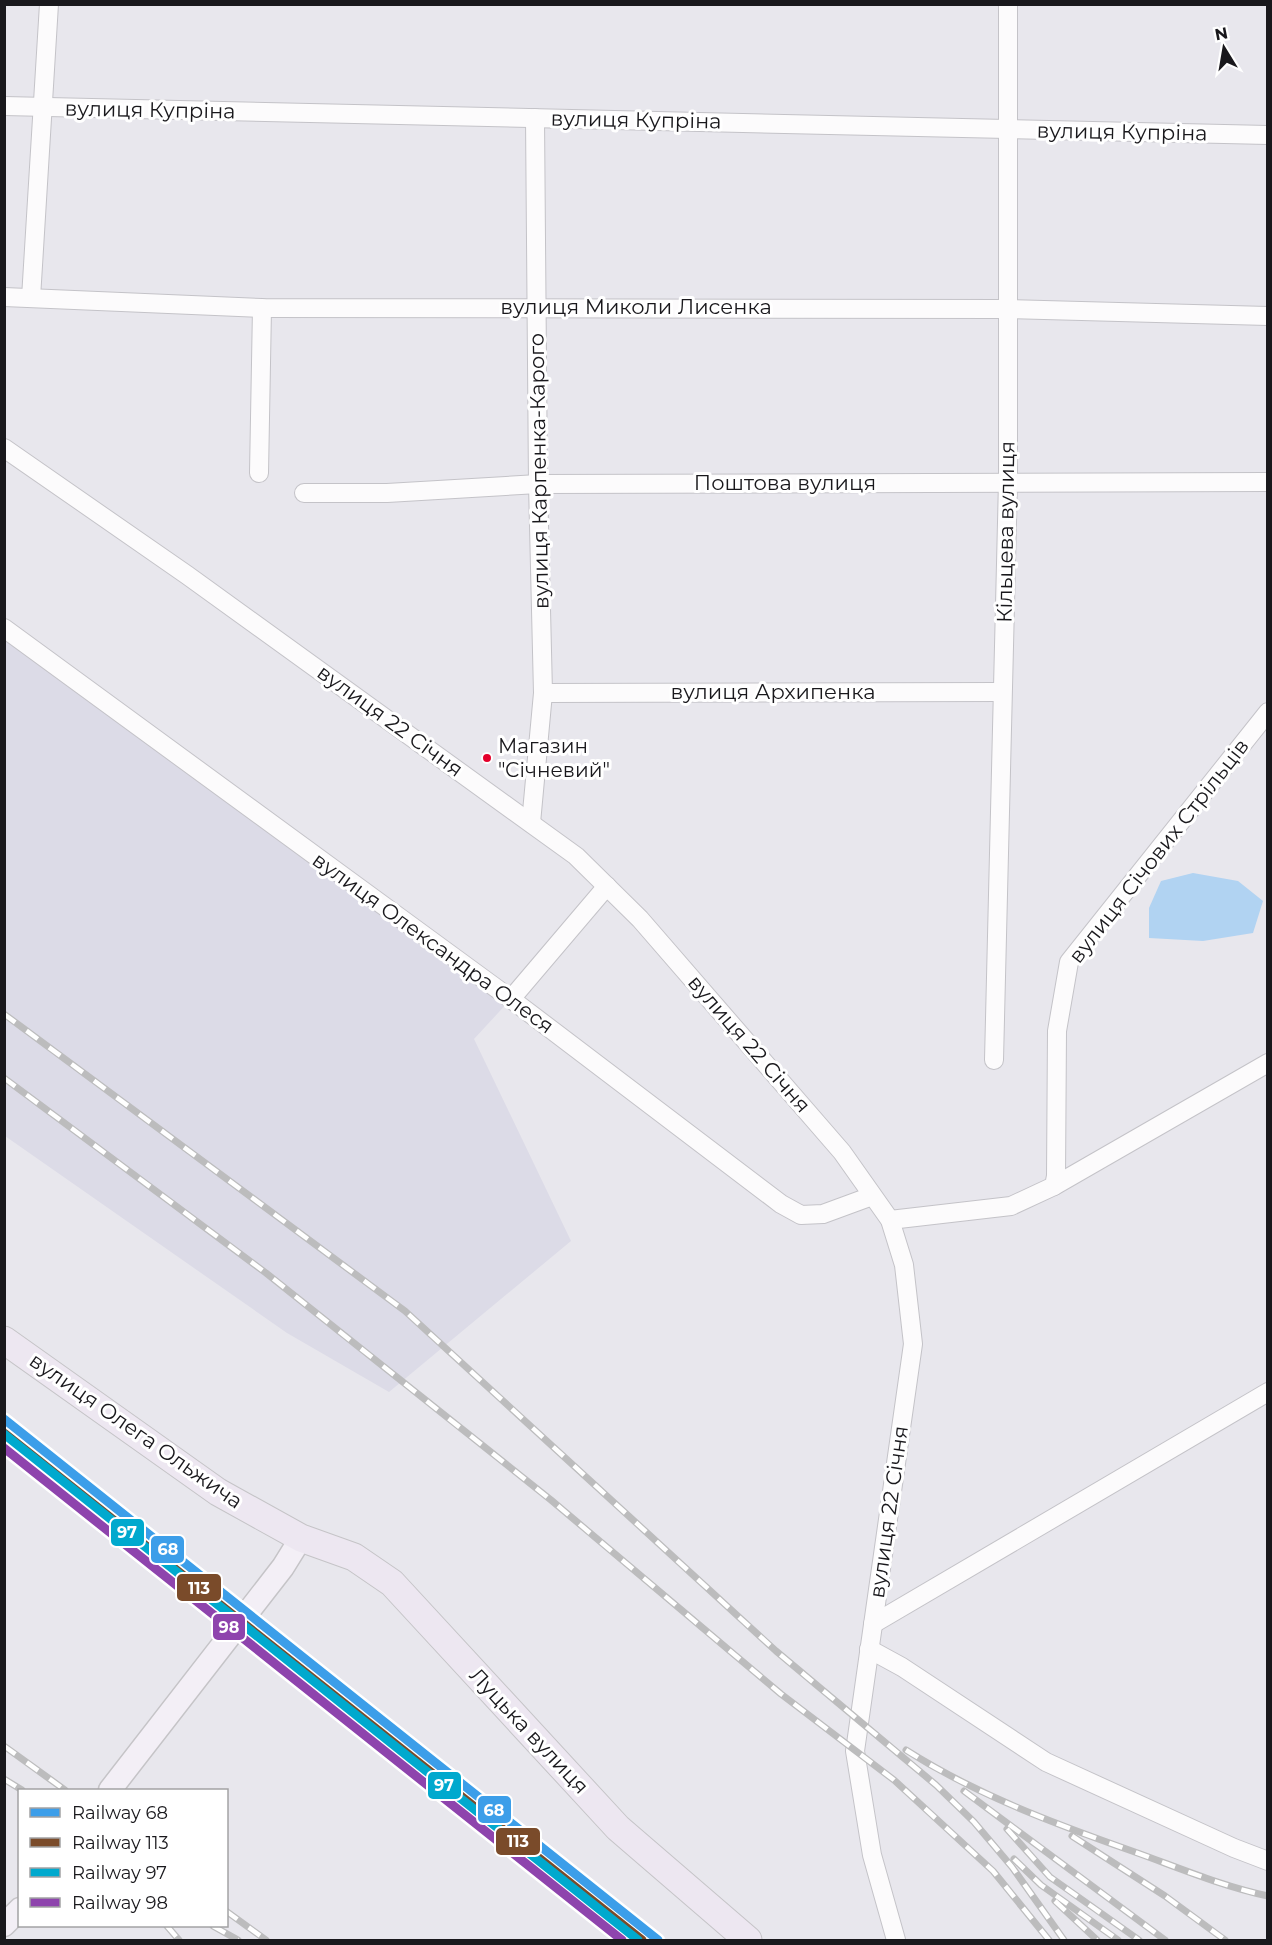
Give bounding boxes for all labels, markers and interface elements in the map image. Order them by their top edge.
north arrow [1194,18,1254,78]
text: N [1213,23,1229,44]
street label: вулиця Купріна [64,96,236,123]
street label: вулиця Купріна [550,106,722,133]
street label: вулиця Купріна [1036,118,1208,145]
street label: вулиця Миколи Лисенка [500,294,772,319]
street label: вулиця Карпенка-Карого [524,333,553,609]
street label: Кільцева вулиця [991,441,1020,623]
street label: Поштова вулиця [694,470,876,495]
street label: вулиця 22 Січня [313,659,468,782]
street label: вулиця Архипенка [670,679,876,704]
place label: Магазин "Січневий" [498,734,610,782]
street label: вулиця Січових Стрільців [1063,734,1254,968]
marker: Магазин "Січневий" [481,752,493,764]
street label: вулиця Олександра Олеся [308,847,559,1038]
street label: вулиця 22 Січня [683,970,816,1118]
street label: вулиця Олега Ольжича [25,1347,248,1514]
street label: вулиця 22 Січня [864,1424,913,1600]
line badge: 97 [110,1518,145,1547]
text: 97 [117,1523,137,1542]
line badge: 68 [150,1535,185,1564]
text: 68 [158,1540,178,1559]
line badge: 113 [176,1573,222,1602]
text: 113 [188,1579,210,1598]
line badge: 98 [212,1613,246,1641]
text: 98 [219,1618,239,1637]
street label: Луцька вулиця [465,1663,594,1799]
line badge: 97 [427,1771,462,1800]
text: 97 [434,1776,454,1795]
legend [18,1789,228,1927]
line badge: 68 [477,1795,512,1824]
text: 68 [484,1801,504,1820]
text: Railway 68 [72,1802,168,1824]
line badge: 113 [495,1827,541,1856]
text: Railway 113 [72,1832,169,1854]
text: 113 [507,1832,529,1851]
text: Railway 97 [72,1862,167,1884]
text: Railway 98 [72,1892,168,1914]

